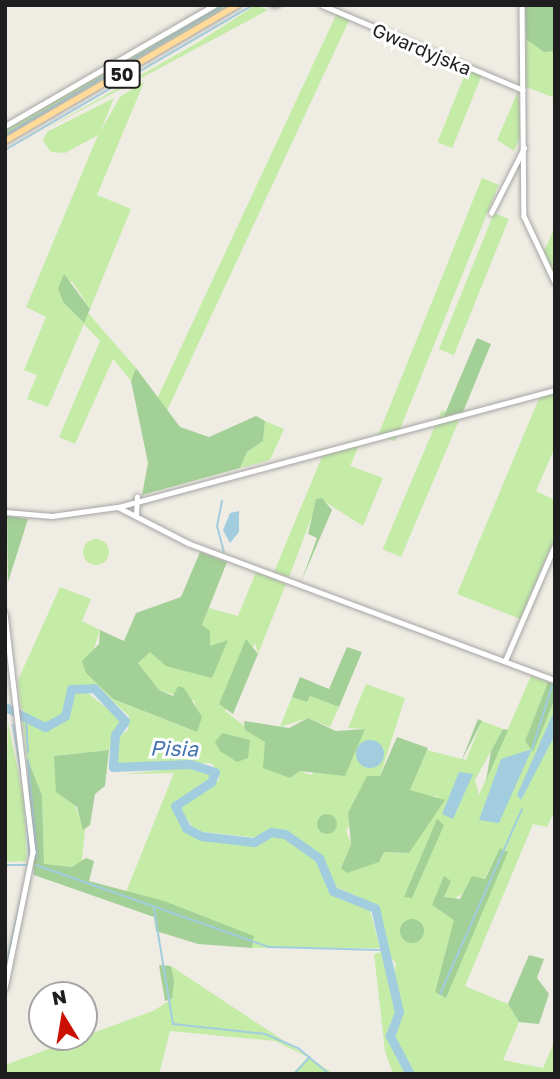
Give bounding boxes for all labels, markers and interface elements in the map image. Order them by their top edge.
street label: Gwardyjska [369,18,475,80]
road number: 50 [103,60,141,88]
water label: Pisia [150,735,198,761]
north arrow [28,981,98,1051]
text: N [50,984,69,1010]

